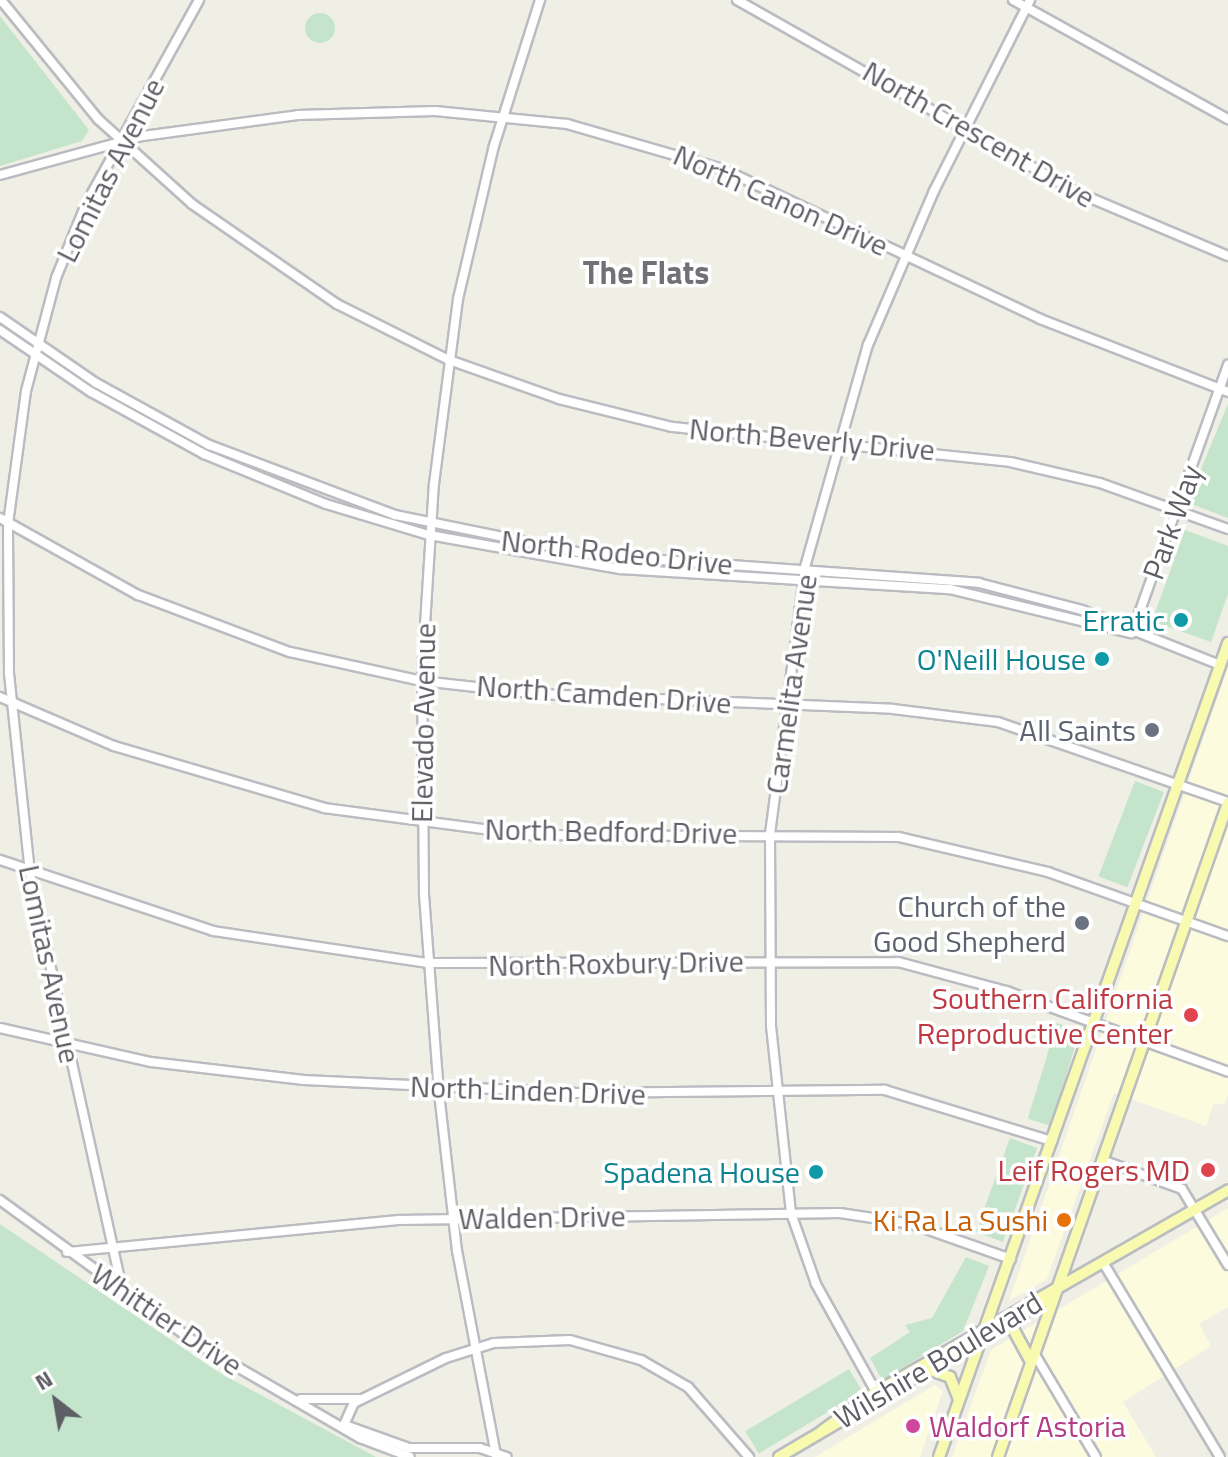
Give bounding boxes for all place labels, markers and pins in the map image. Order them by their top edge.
place label: Erratic [1082,602,1165,638]
marker: Erratic [1172,611,1190,629]
place label: O'Neill House [917,641,1086,677]
marker: O'Neill House [1093,650,1111,668]
place label: All Saints [1019,712,1136,748]
marker: All Saints [1143,721,1161,739]
place label: Church of the Good Shepherd [873,888,1066,958]
marker: Church of the Good Shepherd [1073,914,1091,932]
place label: Southern California Reproductive Center [917,980,1173,1050]
marker: Southern California Reproductive Center [1180,1004,1202,1026]
place label: Leif Rogers MD [997,1152,1190,1188]
place label: Spadena House [603,1154,800,1190]
marker: Leif Rogers MD [1197,1159,1219,1181]
marker: Spadena House [807,1163,825,1181]
place label: Ki Ra La Sushi [873,1202,1048,1238]
marker: Ki Ra La Sushi [1055,1211,1073,1229]
place label: Waldorf Astoria [929,1408,1126,1444]
marker: Waldorf Astoria [904,1417,922,1435]

